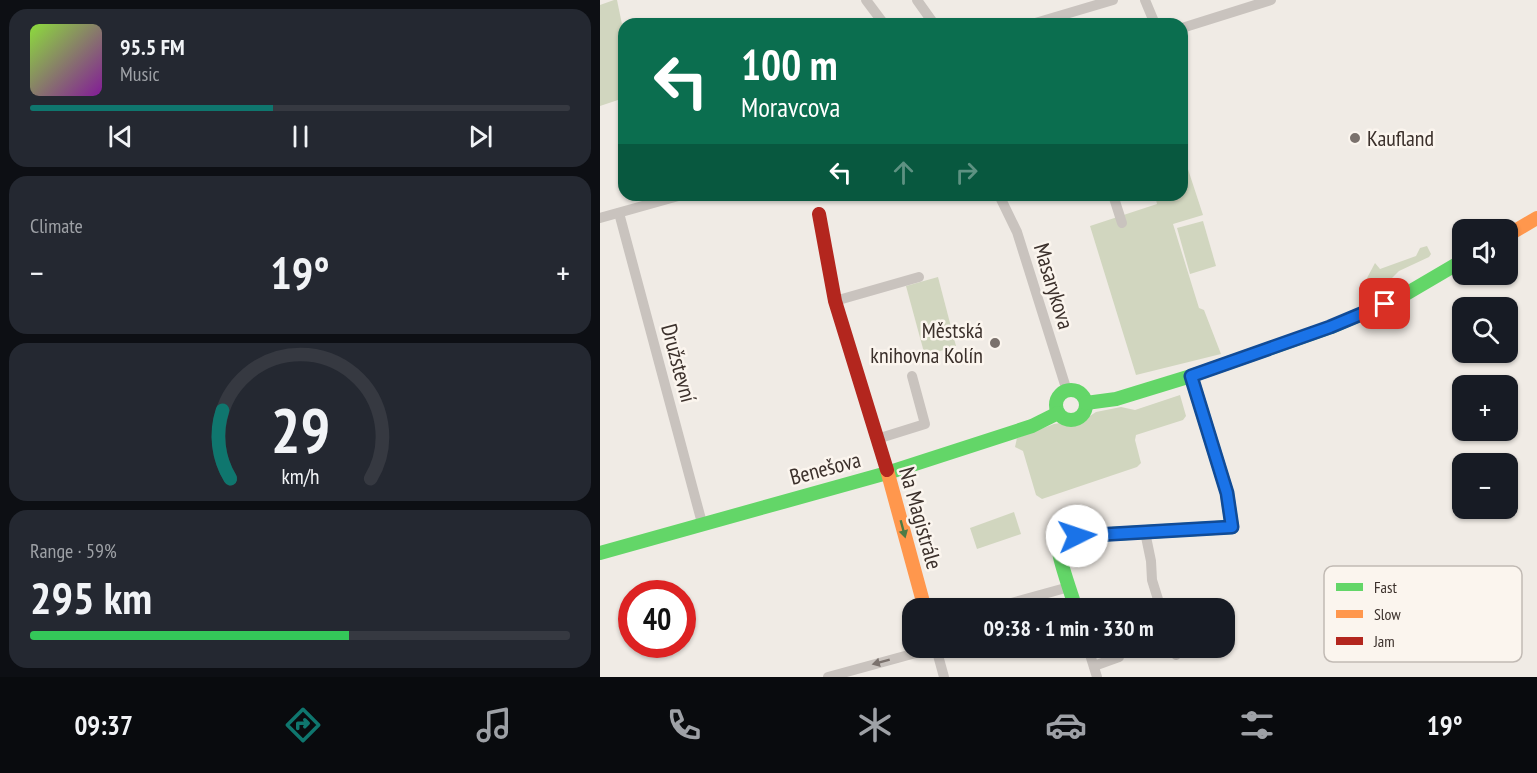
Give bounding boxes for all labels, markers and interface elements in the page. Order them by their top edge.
text: 95.5 FM [120,33,185,61]
text: 100 m [741,37,838,92]
icon: left [642,42,720,120]
text: Music [120,61,160,87]
text: Moravcova [741,90,840,124]
icon: previous [104,120,137,153]
icon: pause [284,120,317,153]
icon: next [464,120,497,153]
place label: Kaufland [1367,124,1434,152]
marker: Kaufland [1348,131,1362,145]
icon: left [824,156,857,189]
icon: ahead [887,156,920,189]
icon: right [950,156,983,189]
text: Climate [30,213,83,239]
map controls [1452,219,1518,519]
button: sound [1452,219,1518,285]
street label: Masarykova [1028,240,1080,332]
text: 19° [270,243,330,301]
text: − [30,251,44,294]
text: + [556,251,570,294]
pin [1359,278,1410,329]
icon: arrive [1368,287,1401,320]
button: search [1452,297,1518,363]
place label: Městská knihovna Kolín [870,316,983,369]
street label: Družstevní [655,321,703,405]
marker: Městská knihovna Kolín [988,336,1002,350]
button: + [1452,375,1518,441]
text: 29 [270,389,330,470]
street label: Benešova [786,445,864,491]
button: − [1452,453,1518,519]
text: km/h [281,462,319,490]
street label: Na Magistrále [893,464,949,572]
position arrow [1045,504,1109,568]
one-way arrow [898,520,908,538]
text: Range · 59% [30,538,117,564]
legend [1324,566,1522,662]
text: 295 km [30,568,152,626]
text: Fast [1374,577,1397,597]
speed limit sign: 40 [618,580,696,658]
text: Slow [1374,604,1401,624]
text: 09:38 · 1 min · 330 m [983,614,1154,642]
text: Jam [1373,631,1395,651]
one-way arrow [872,658,890,668]
icon: directions [282,704,324,746]
icon: music [473,704,515,746]
icon: phone [663,704,705,746]
icon: climate [854,704,896,746]
icon: car [1045,704,1087,746]
icon: filters [1236,704,1278,746]
text: 09:37 [74,708,133,742]
text: 19° [1427,708,1462,742]

